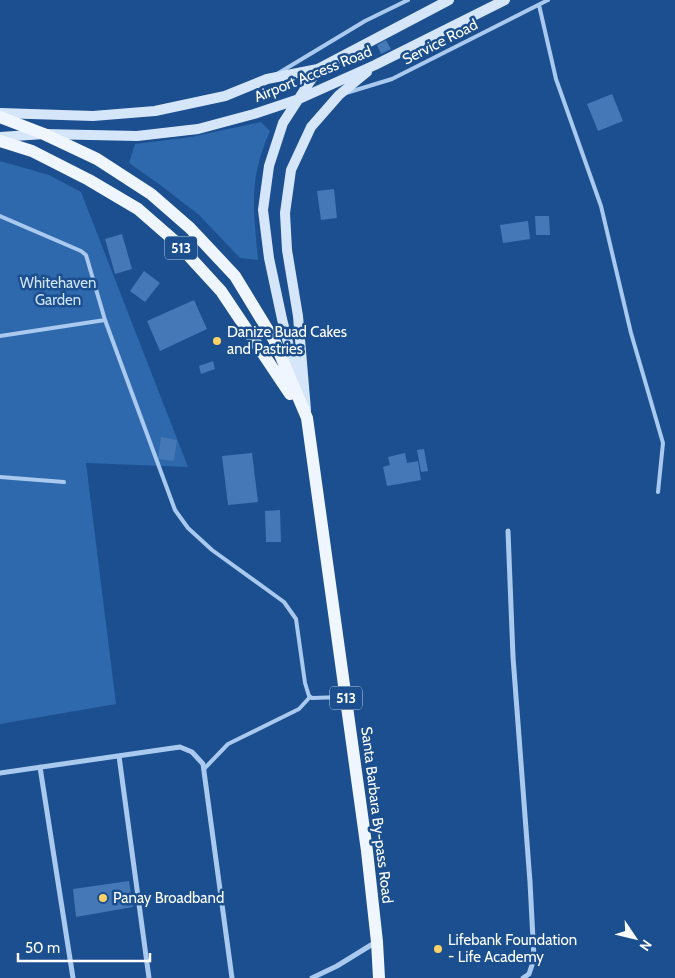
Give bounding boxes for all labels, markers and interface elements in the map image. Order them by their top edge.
street label: Service Road [399,15,481,69]
street label: Airport Access Road [251,42,375,106]
road number: 513 [165,237,197,260]
park label: Whitehaven Garden [20,274,96,309]
place label: Danize Buad Cakes and Pastries [227,323,347,358]
marker: Danize Buad Cakes and Pastries [211,335,223,347]
road number: 513 [330,686,362,710]
street label: Santa Barbara By-pass Road [357,726,397,904]
place label: Panay Broadband [113,889,224,907]
marker: Panay Broadband [97,892,109,904]
north arrow [610,913,660,963]
scale bar [18,930,150,962]
place label: Lifebank Foundation - Life Academy [448,931,577,966]
text: N [635,936,656,955]
text: 50 m [25,939,60,957]
marker: Lifebank Foundation - Life Academy [432,943,444,955]

